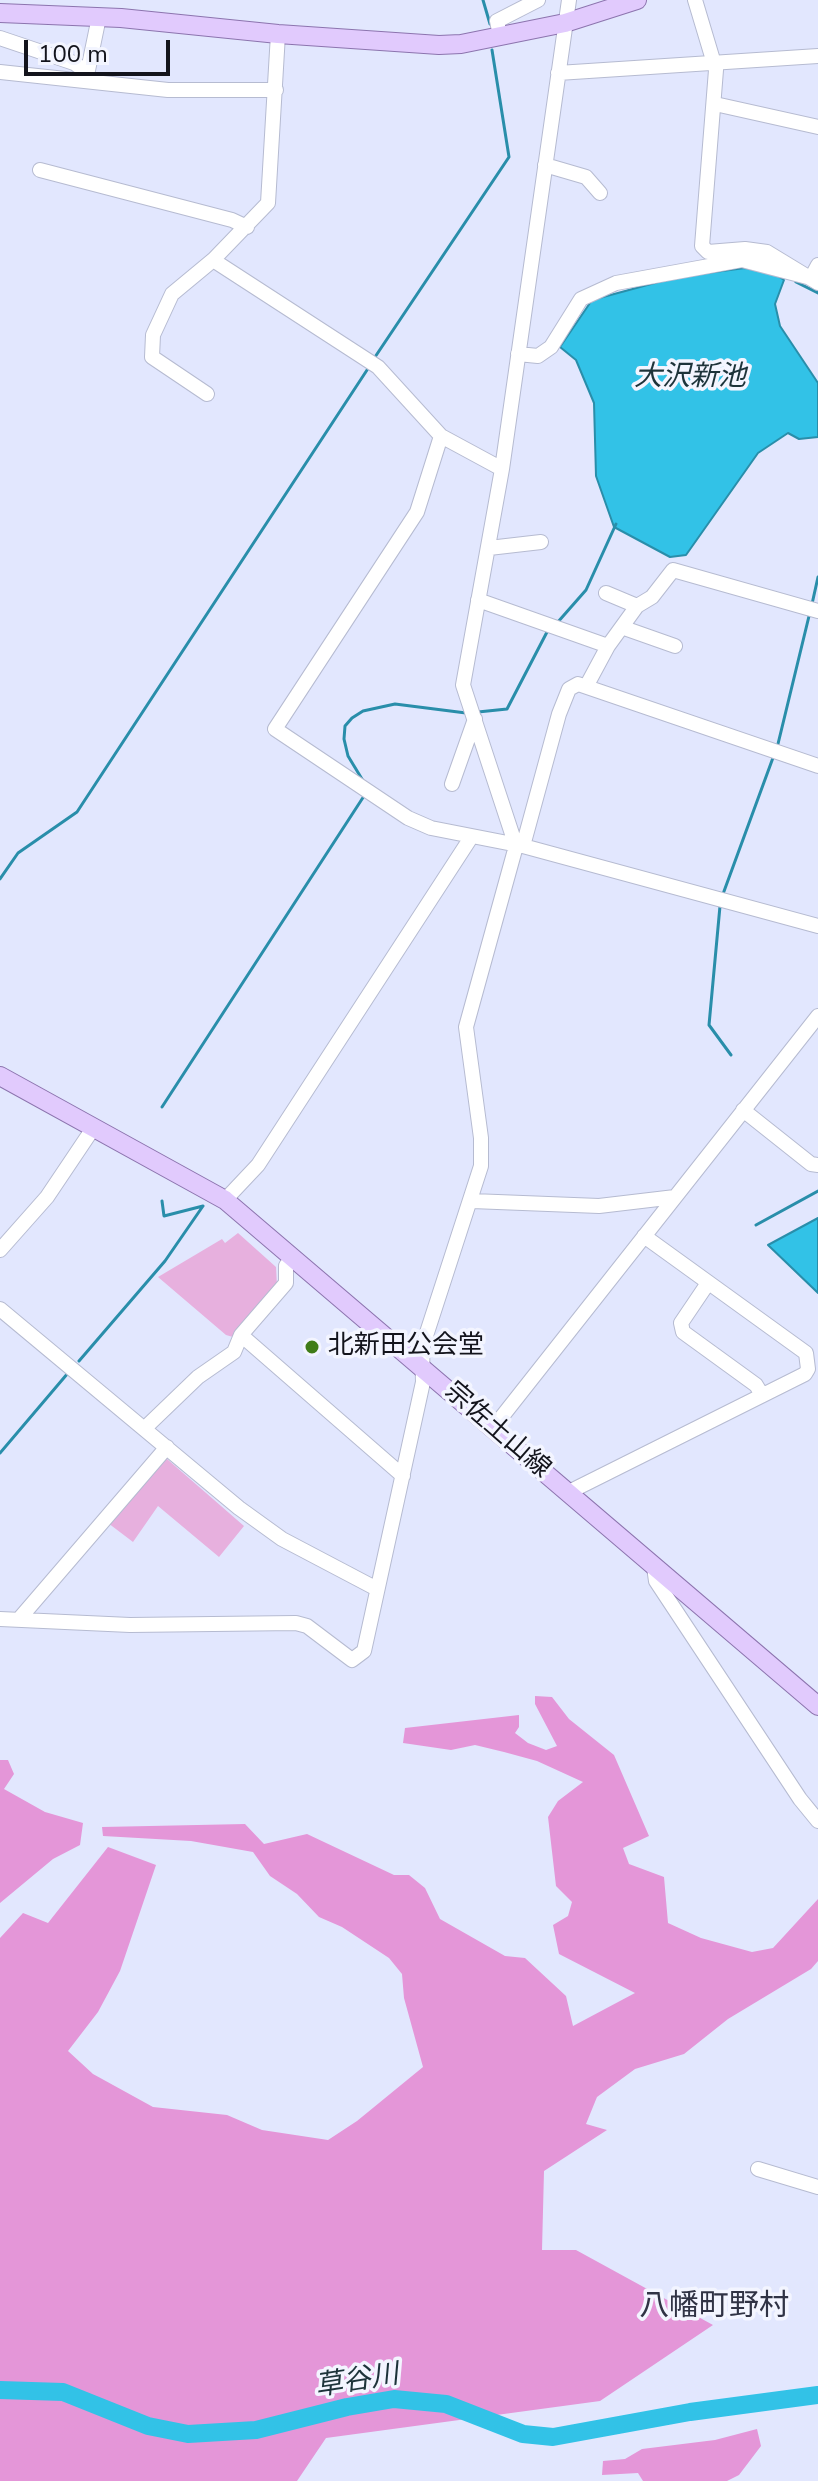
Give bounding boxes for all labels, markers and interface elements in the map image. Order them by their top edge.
scale bar [28,24,174,74]
text: 100 m [38,38,108,70]
water label: 大沢新池 [634,361,746,395]
place label: 北新田公会堂 [328,1331,484,1363]
marker: 北新田公会堂 [303,1338,321,1356]
street label: 宗佐土山線 [438,1377,556,1485]
district label: 八幡町野村 [639,2290,789,2326]
water label: 草谷川 [313,2359,401,2405]

